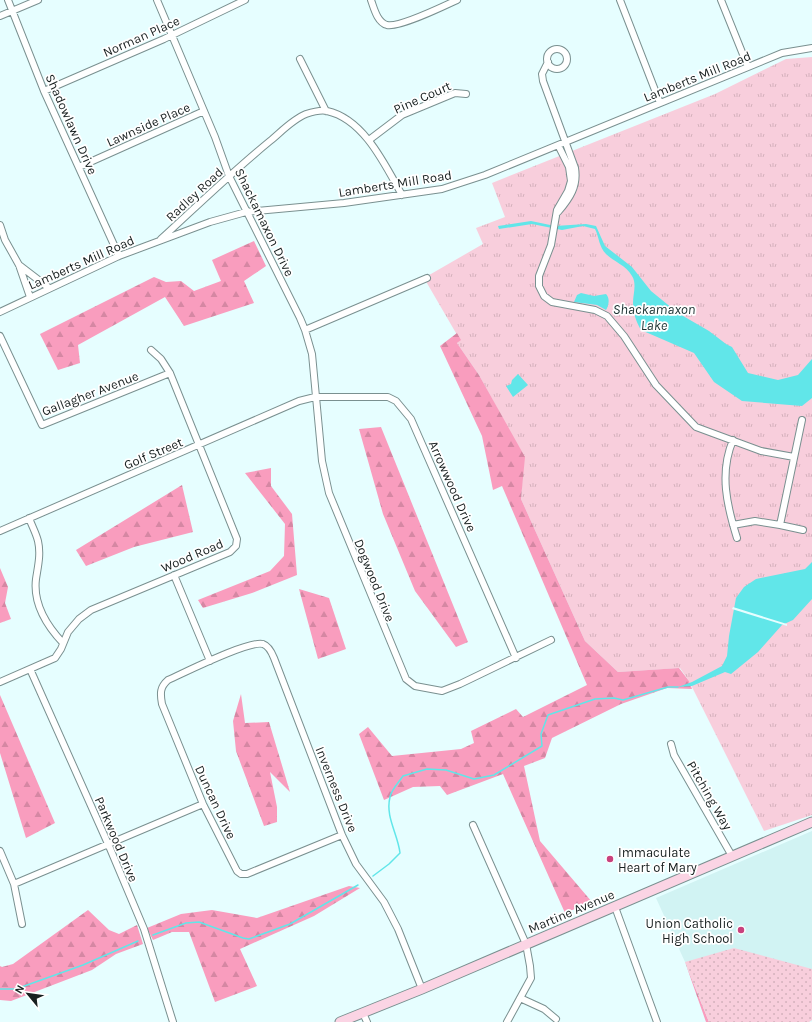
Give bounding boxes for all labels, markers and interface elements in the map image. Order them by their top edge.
street label: Norman Place [101,13,182,60]
street label: Lamberts Mill Road [641,48,753,105]
street label: Shadowlawn Drive [43,72,101,177]
street label: Pine Court [391,78,453,117]
street label: Lawnside Place [104,99,193,150]
street label: Radley Road [163,164,226,224]
street label: Shackamaxon Drive [232,166,297,279]
street label: Lamberts Mill Road [337,167,453,200]
street label: Lamberts Mill Road [26,232,137,293]
water label: Shackamaxon Lake [613,301,695,334]
street label: Gallagher Avenue [40,368,141,419]
street label: Golf Street [122,434,185,473]
street label: Arrowwood Drive [426,438,479,534]
street label: Wood Road [159,536,226,575]
street label: Dogwood Drive [351,537,398,624]
street label: Inverness Drive [313,744,361,834]
street label: Pitching Way [684,758,735,832]
street label: Duncan Drive [192,763,239,842]
street label: Parkwood Drive [92,794,141,884]
place label: Immaculate Heart of Mary [618,845,697,875]
marker: Immaculate Heart of Mary [605,854,615,864]
street label: Martine Avenue [526,886,617,936]
place label: Union Catholic High School [646,916,733,946]
marker: Union Catholic High School [736,925,746,935]
north arrow [8,974,48,1014]
text: N [12,983,27,996]

